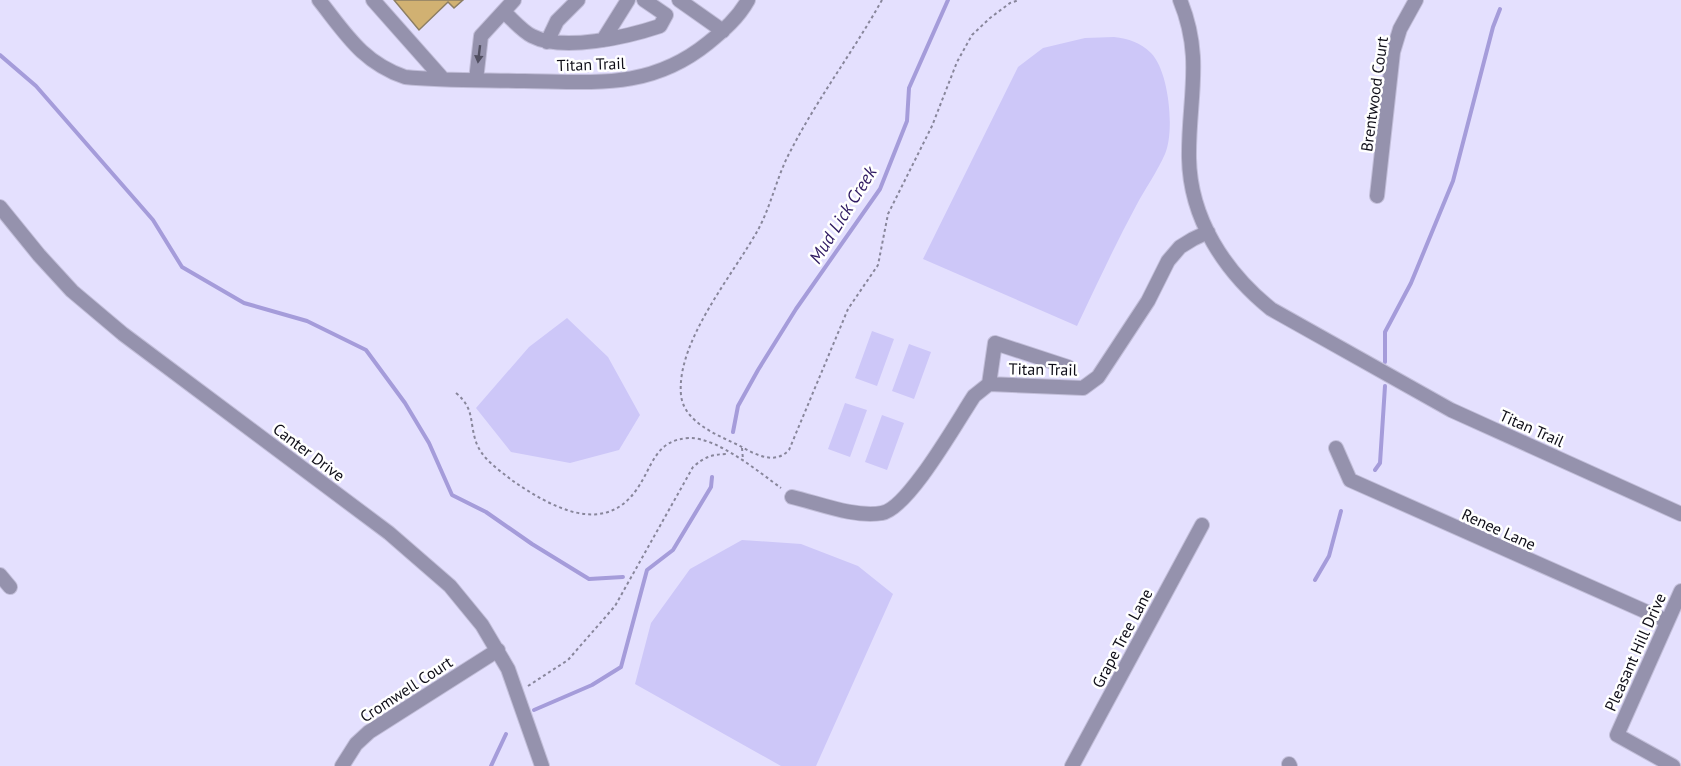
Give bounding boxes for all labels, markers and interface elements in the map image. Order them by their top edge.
street label: Brentwood Court [1356,35,1392,153]
one-way arrow [474,45,483,64]
street label: Titan Trail [556,53,626,75]
water label: Mud Lick Creek [804,161,882,268]
street label: Titan Trail [1009,358,1078,380]
street label: Titan Trail [1497,405,1568,451]
street label: Canter Drive [269,419,349,485]
street label: Renee Lane [1459,504,1539,554]
street label: Grape Tree Lane [1087,585,1157,691]
street label: Pleasant Hill Drive [1600,590,1670,714]
street label: Cromwell Court [356,651,457,726]

